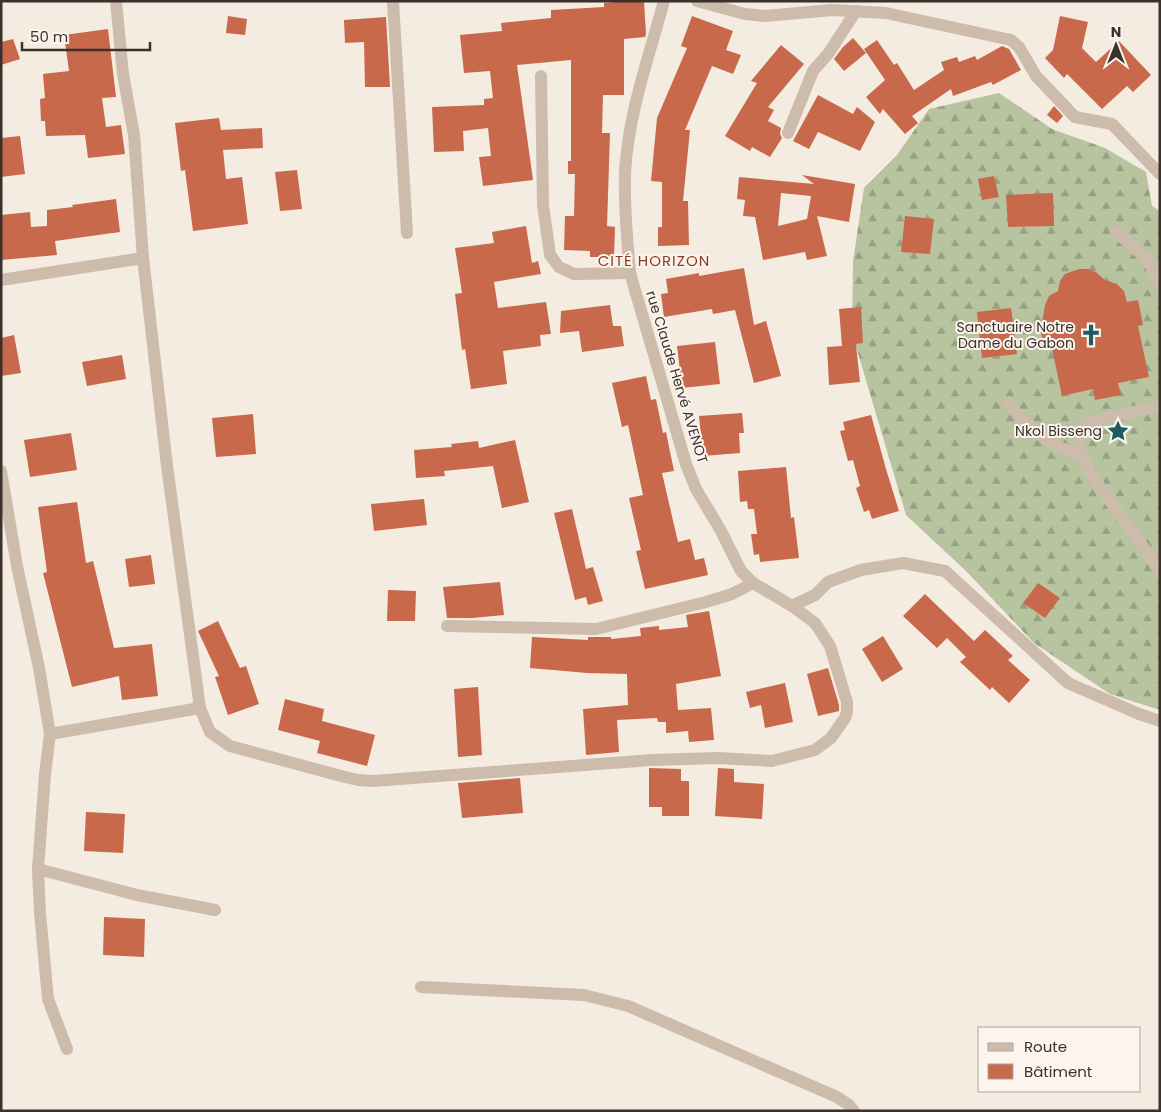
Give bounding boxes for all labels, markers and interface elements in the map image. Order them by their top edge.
scale bar [22,20,150,52]
north arrow [1091,20,1141,70]
text: N [1111,22,1121,42]
text: 50 m [30,26,68,47]
district label: CITÉ HORIZON [598,250,710,271]
street label: rue Claude Hervé AVENOT [641,288,713,466]
place label: Sanctuaire Notre Dame du Gabon [956,317,1074,353]
church icon: Sanctuaire Notre Dame du Gabon [1078,322,1104,348]
place icon: Nkol Bisseng [1105,418,1131,444]
place label: Nkol Bisseng [1015,421,1102,441]
legend [978,1027,1141,1092]
text: Route [1024,1036,1067,1057]
text: Bâtiment [1024,1061,1092,1082]

